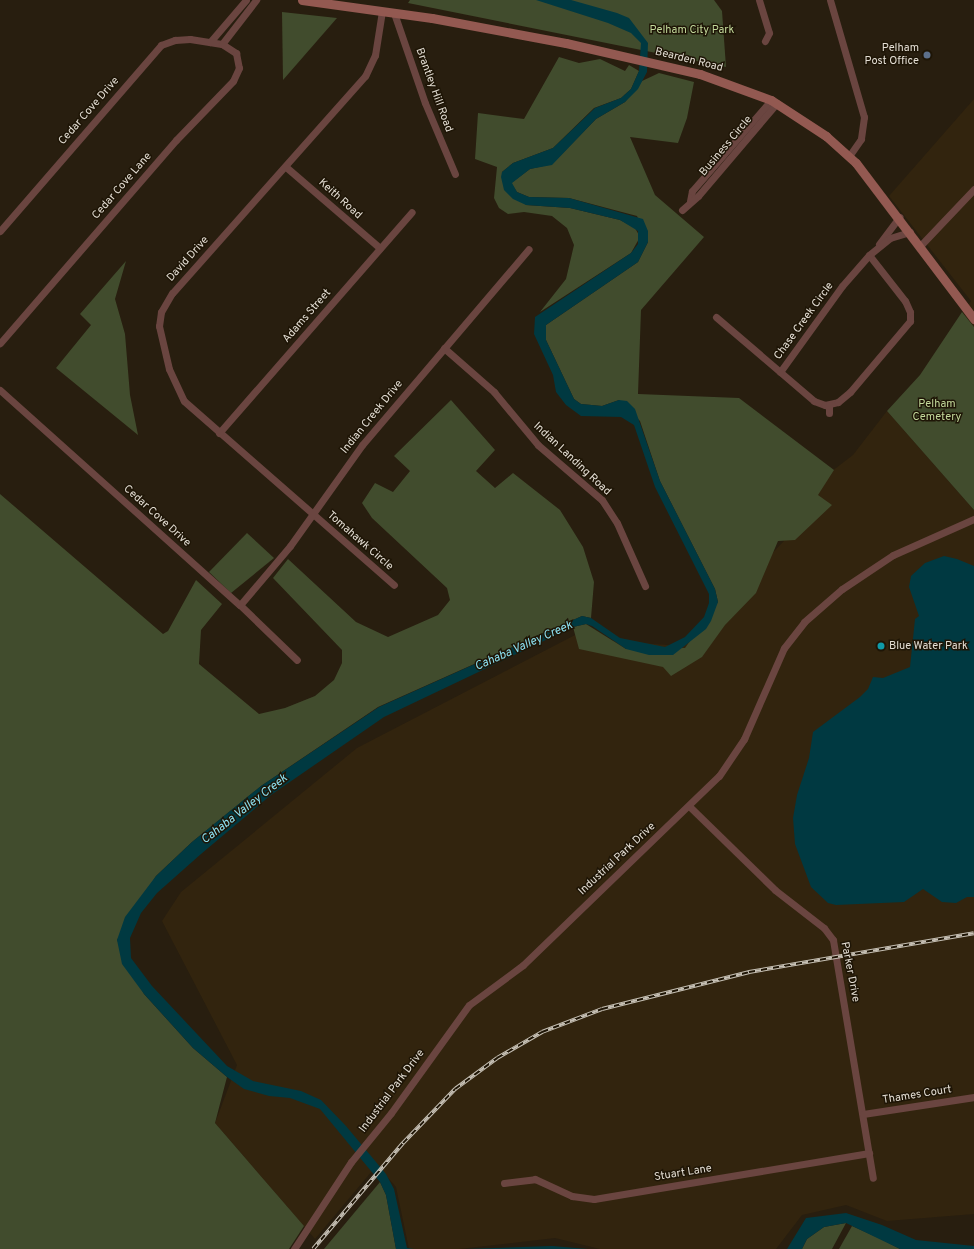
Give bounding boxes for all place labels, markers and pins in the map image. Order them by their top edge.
place label: Pelham Post Office [864,42,919,68]
marker: Pelham Post Office [922,50,932,60]
place label: Blue Water Park [889,639,968,653]
marker: Blue Water Park [876,641,886,651]

